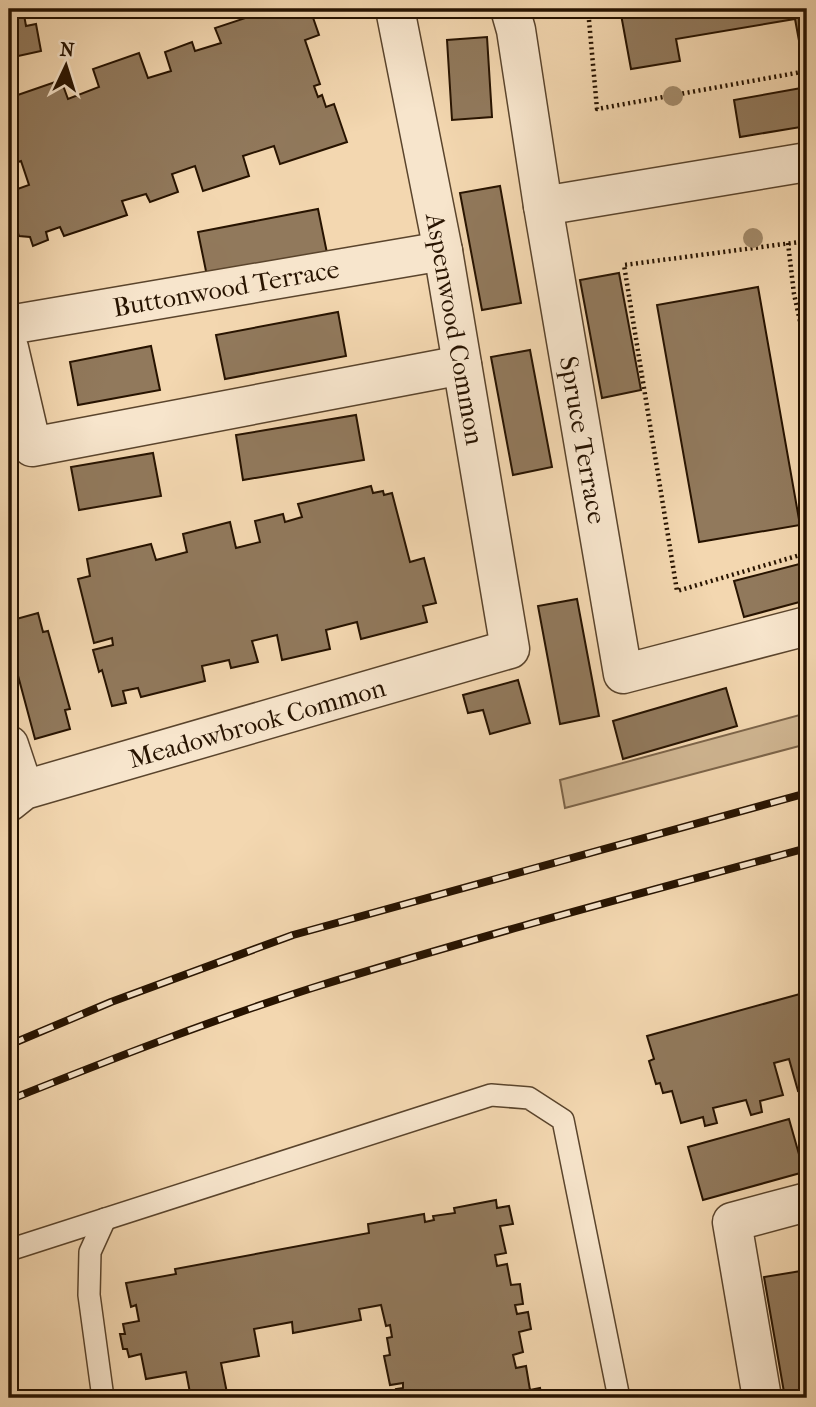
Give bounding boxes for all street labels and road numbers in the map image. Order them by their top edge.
street label: Aspenwood Common [419,210,490,447]
street label: Buttonwood Terrace [110,253,342,324]
street label: Spruce Terrace [553,354,613,526]
street label: Meadowbrook Common [125,672,389,775]

